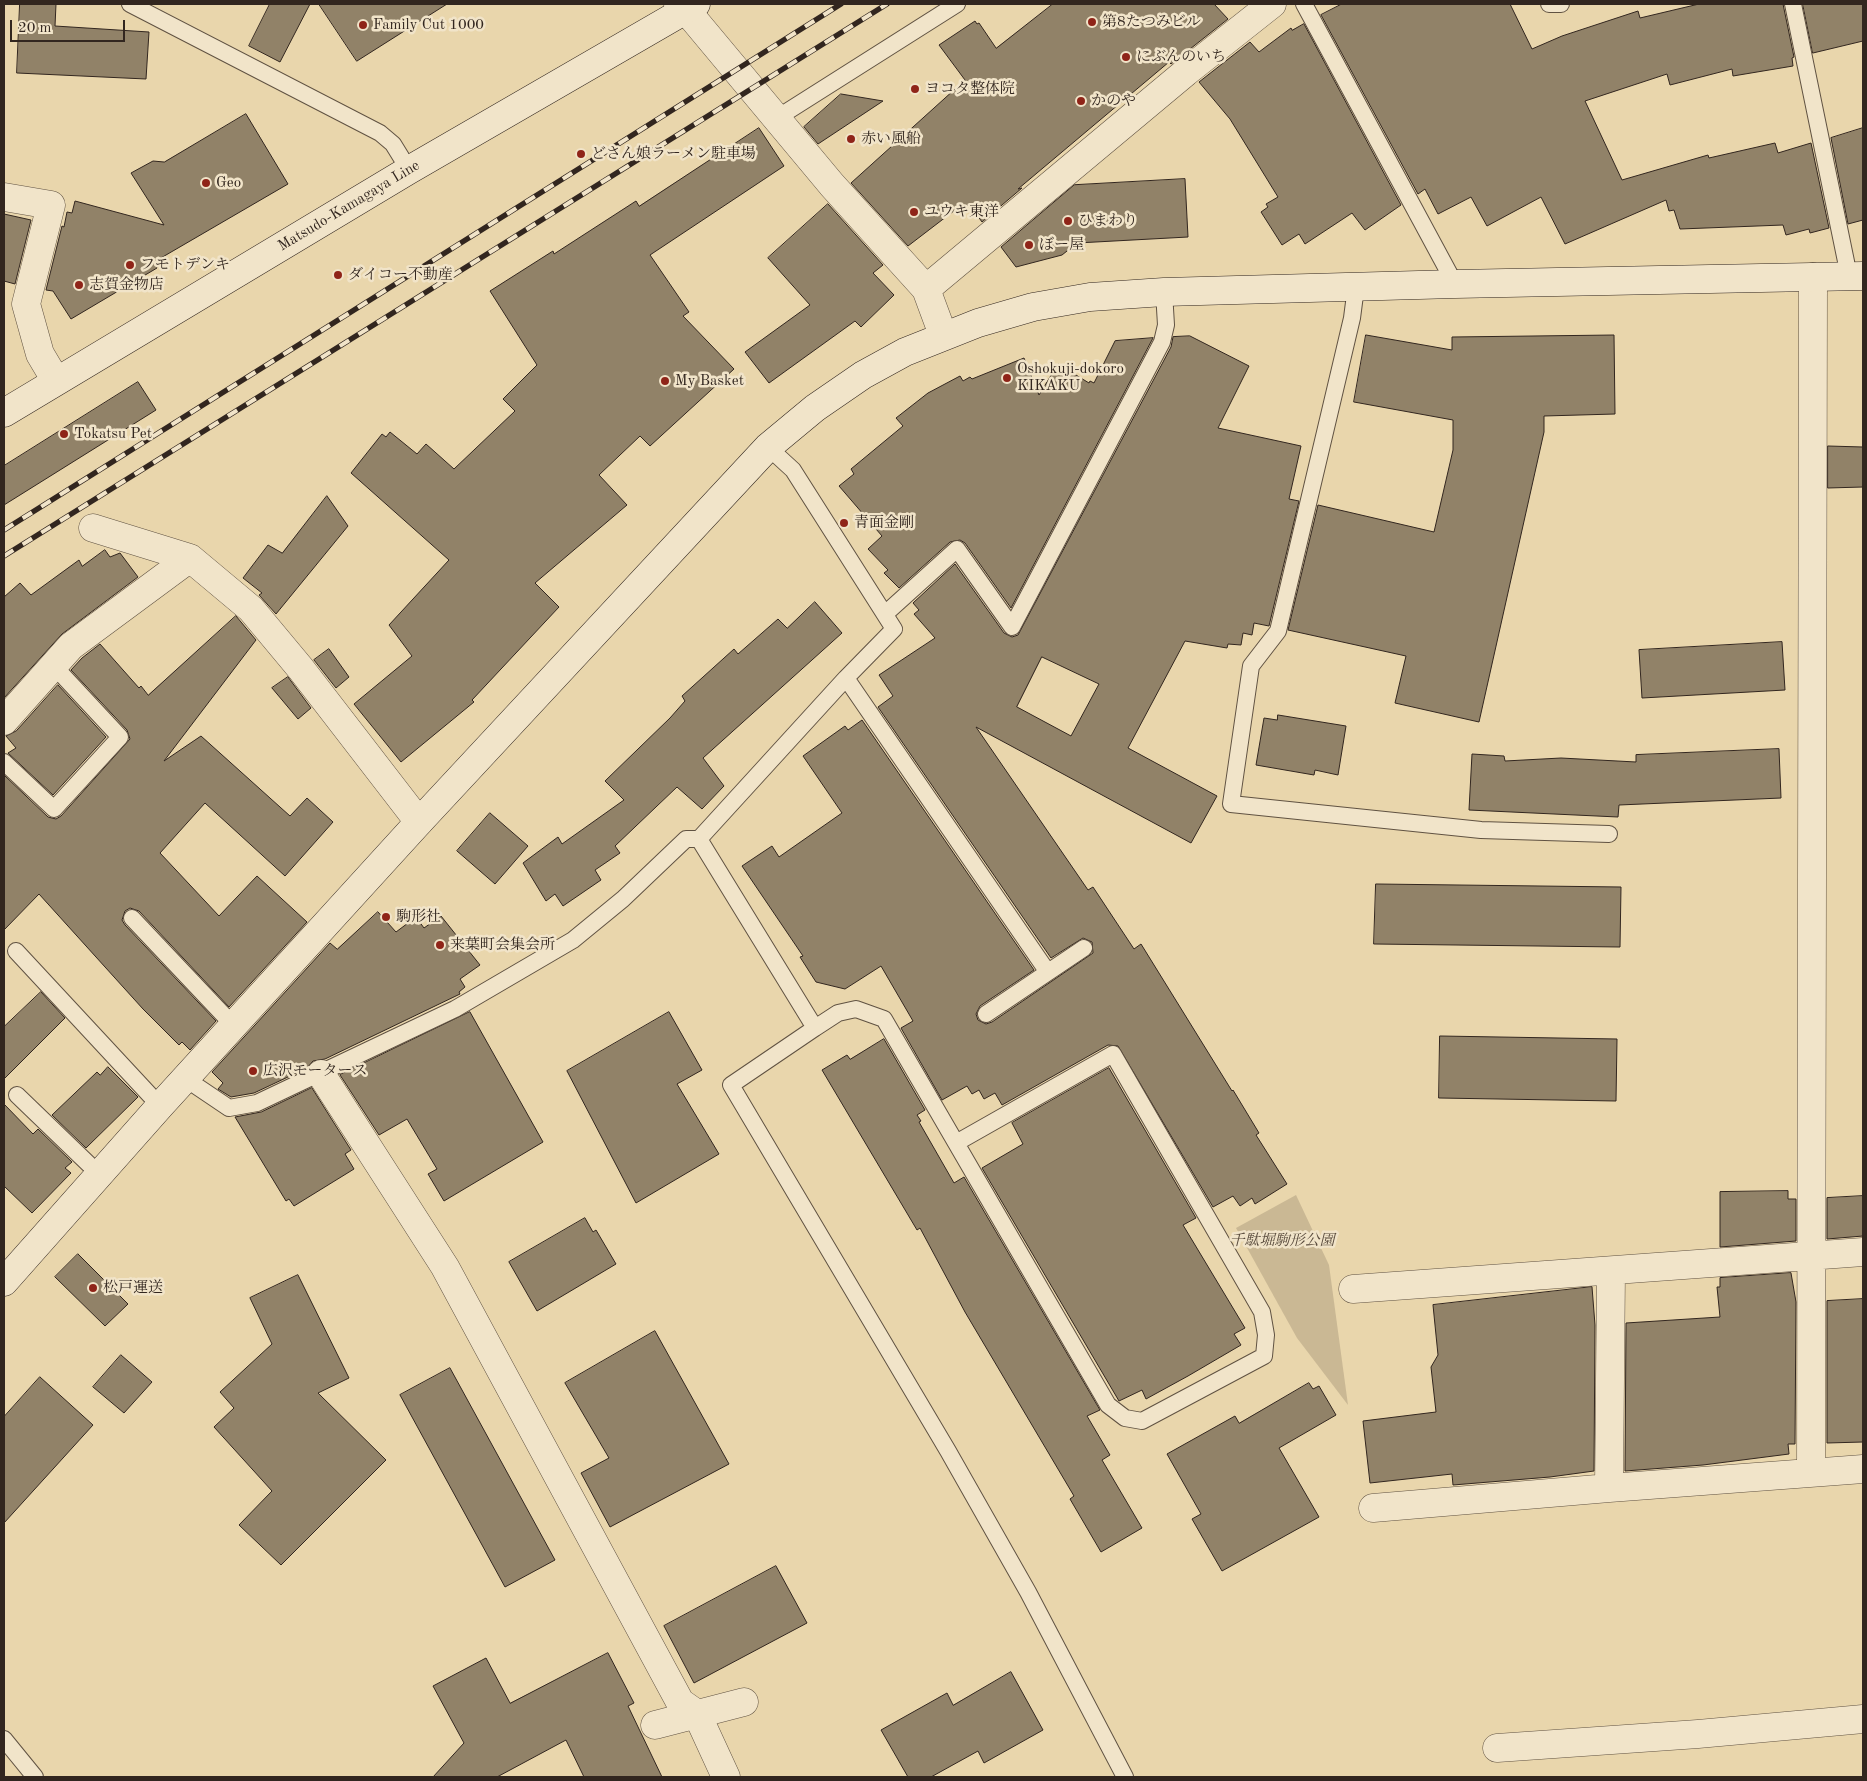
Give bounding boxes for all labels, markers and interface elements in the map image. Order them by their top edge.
scale bar [12,10,128,42]
place label: 第8たつみビル [1102,13,1201,31]
place label: Family Cut 1000 [373,16,484,34]
marker: 第8たつみビル [1086,16,1098,28]
marker: Family Cut 1000 [357,19,369,31]
text: 20 m [18,21,52,36]
place label: にぶんのいち [1136,48,1226,66]
marker: にぶんのいち [1120,51,1132,63]
place label: ヨコタ整体院 [925,80,1015,98]
marker: ヨコタ整体院 [909,83,921,95]
place label: かのや [1091,92,1136,110]
marker: かのや [1075,95,1087,107]
place label: 赤い風船 [861,130,921,148]
marker: 赤い風船 [845,133,857,145]
place label: どさん娘ラーメン駐車場 [591,145,756,163]
marker: どさん娘ラーメン駐車場 [575,148,587,160]
street label: Matsudo-Kamagaya Line [275,157,423,255]
place label: Geo [216,174,241,192]
marker: Geo [200,177,212,189]
place label: ユウキ東洋 [924,203,999,221]
marker: ユウキ東洋 [908,206,920,218]
place label: ひまわり [1078,212,1138,230]
marker: ひまわり [1062,215,1074,227]
place label: ぼー屋 [1039,236,1084,254]
marker: ぼー屋 [1023,239,1035,251]
place label: フモトデンキ [140,256,230,274]
marker: フモトデンキ [124,259,136,271]
place label: ダイコー不動産 [348,266,453,284]
marker: ダイコー不動産 [332,269,344,281]
place label: 志賀金物店 [89,276,164,294]
marker: 志賀金物店 [73,279,85,291]
place label: Oshokuji-dokoro KIKAKU [1017,360,1124,395]
place label: My Basket [675,372,744,390]
marker: Oshokuji-dokoro KIKAKU [1001,372,1013,384]
marker: My Basket [659,375,671,387]
place label: Tokatsu Pet [74,425,152,443]
marker: Tokatsu Pet [58,428,70,440]
place label: 青面金剛 [854,514,914,532]
marker: 青面金剛 [838,517,850,529]
place label: 駒形社 [396,908,441,926]
marker: 駒形社 [380,911,392,923]
place label: 来葉町会集会所 [450,936,555,954]
marker: 来葉町会集会所 [434,939,446,951]
place label: 広沢モータース [263,1062,367,1080]
marker: 広沢モータース [247,1065,259,1077]
park label: 千駄堀駒形公園 [1230,1232,1334,1250]
place label: 松戸運送 [103,1279,163,1297]
marker: 松戸運送 [87,1282,99,1294]

